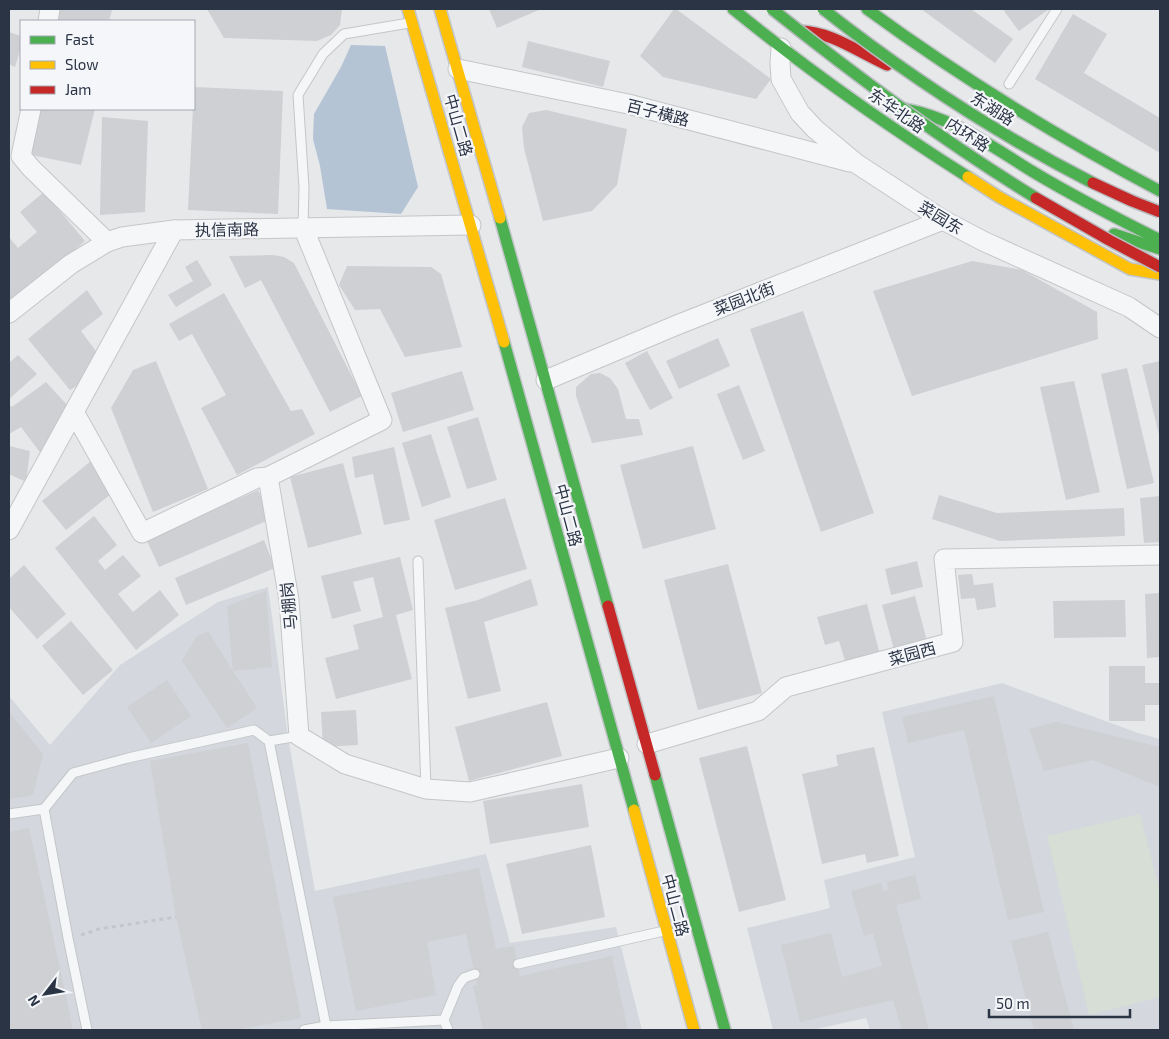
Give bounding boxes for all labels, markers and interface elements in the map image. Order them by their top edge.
legend [20,20,195,110]
text: Fast [65,30,95,48]
text: Slow [65,55,99,73]
text: Jam [65,80,91,98]
street label: 东华北路 [865,84,929,136]
street label: 东湖路 [968,87,1018,129]
street label: 中山二路 [441,92,477,158]
street label: 百子横路 [625,95,691,129]
street label: 内环路 [943,113,993,155]
street label: 菜园东 [916,196,966,238]
street label: 执信南路 [195,219,259,239]
street label: 菜园北街 [711,278,777,318]
street label: 中山二路 [552,482,586,548]
street label: 马棚岗 [276,581,300,631]
street label: 菜园西 [886,638,938,668]
street label: 中山二路 [659,872,693,938]
north arrow [20,969,70,1019]
scale bar [989,986,1130,1018]
text: N [24,992,43,1010]
text: 50 m [996,994,1030,1012]

